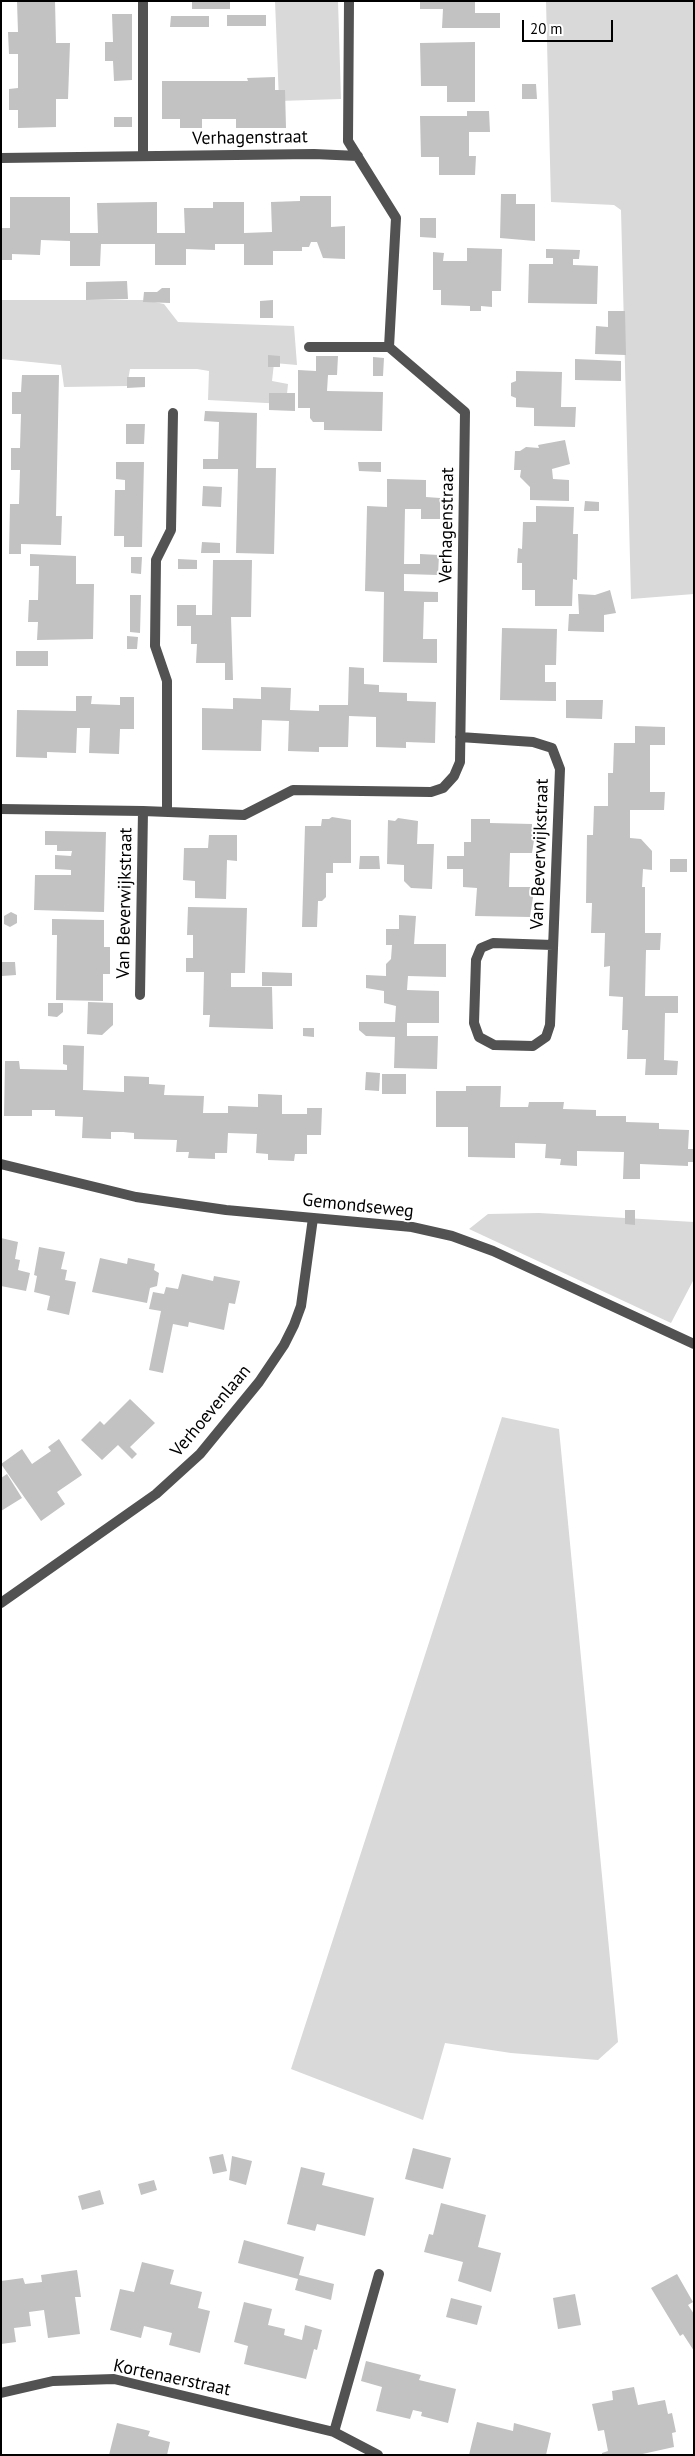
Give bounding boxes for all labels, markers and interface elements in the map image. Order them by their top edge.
scale bar [525,10,616,42]
text: 20 m [530,19,563,38]
street label: Verhagenstraat [192,126,308,150]
street label: Verhagenstraat [435,467,459,583]
street label: Van Beverwijkstraat [527,778,553,930]
street label: Van Beverwijkstraat [113,827,137,979]
street label: Gemondseweg [301,1189,415,1223]
street label: Verhoevenlaan [166,1361,256,1461]
street label: Kortenaerstraat [111,2355,233,2401]

